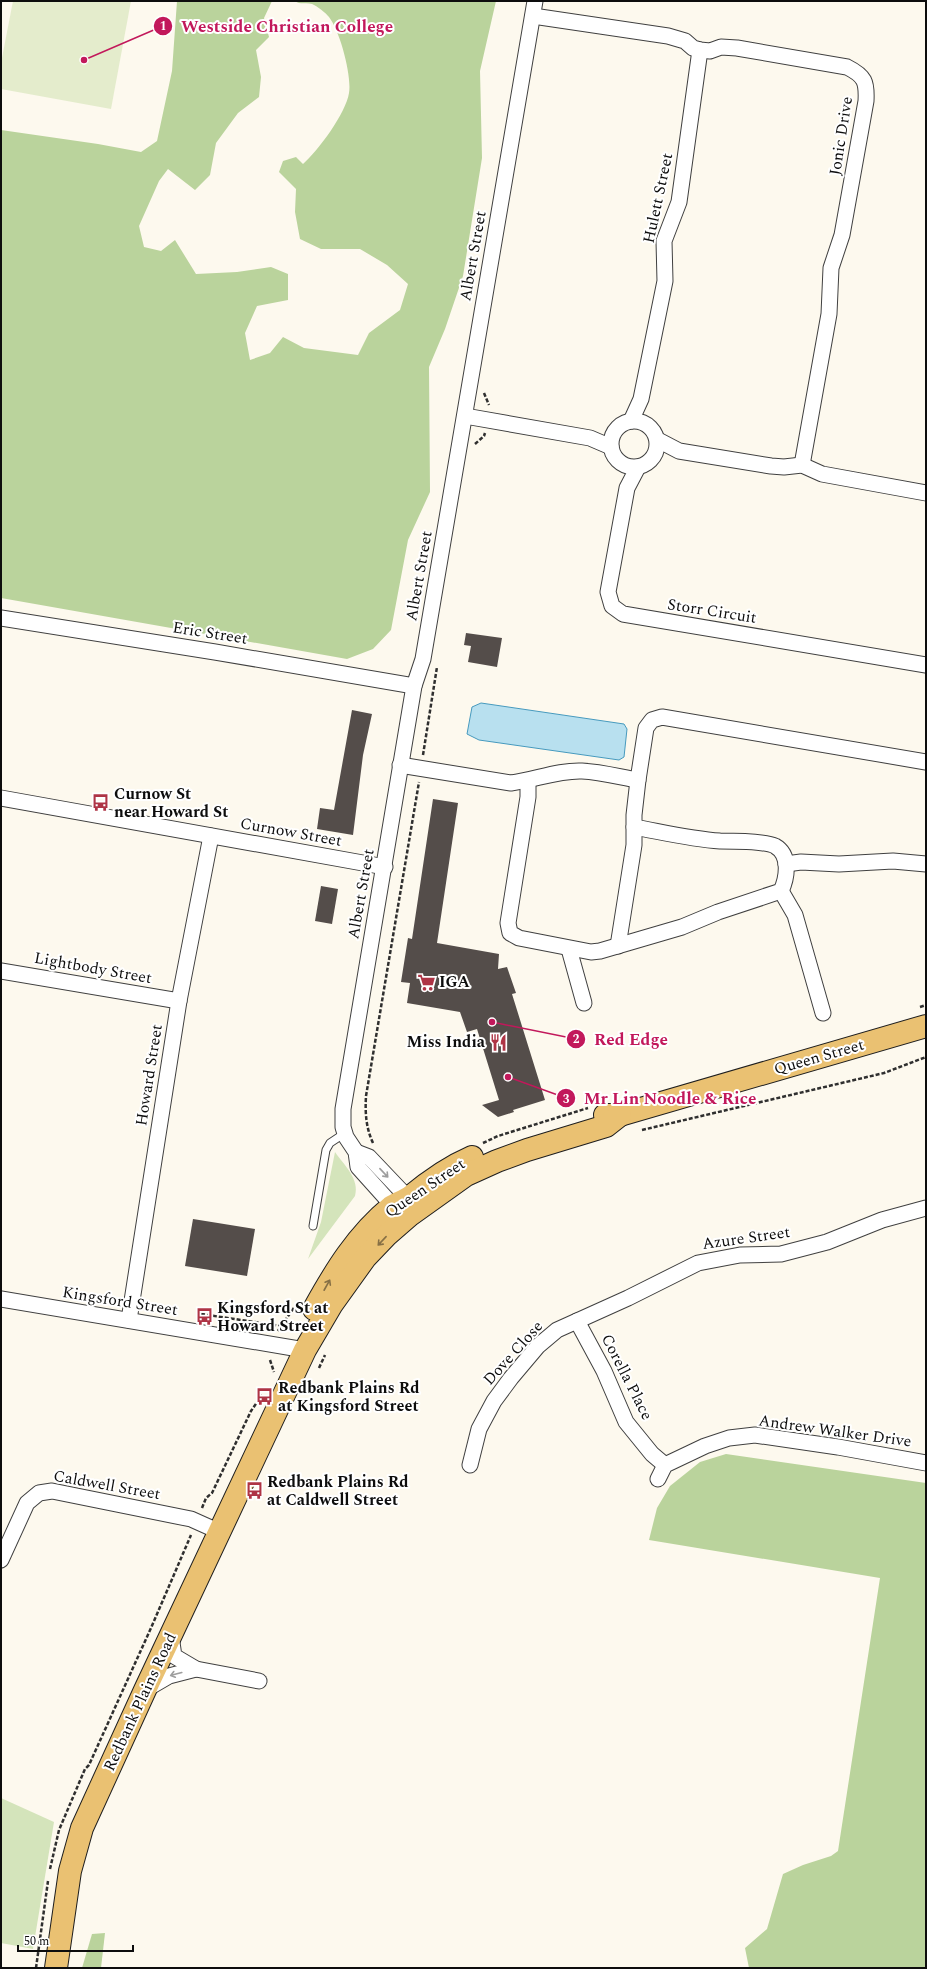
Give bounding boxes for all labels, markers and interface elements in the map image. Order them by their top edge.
callout: Westside Christian College [153,12,401,41]
text: Westside Christian College [181,14,393,40]
text: 1 [160,17,166,36]
street label: Jonic Drive [823,95,859,177]
street label: Hulett Street [637,150,679,245]
street label: Albert Street [453,209,493,303]
street label: Albert Street [399,529,439,623]
street label: Storr Circuit [666,592,759,630]
street label: Eric Street [171,615,249,651]
place label: Curnow St near Howard St [114,782,228,824]
bus stop icon: Curnow St near Howard St [91,793,111,813]
street label: Curnow Street [238,811,344,853]
street label: Albert Street [341,847,381,941]
street label: Lightbody Street [32,946,154,990]
place label: IGA [439,970,470,994]
supermarket icon: IGA [416,972,436,992]
street label: Howard Street [129,1022,169,1128]
callout: Red Edge [566,1024,676,1053]
text: Red Edge [594,1027,668,1053]
place label: Miss India [407,1030,486,1054]
text: 2 [573,1030,580,1049]
restaurant icon: Miss India [488,1032,508,1052]
street label: Queen Street [771,1033,867,1081]
callout: Mr Lin Noodle & Rice [556,1084,764,1113]
text: Mr Lin Noodle & Rice [584,1086,756,1112]
text: 3 [563,1090,570,1109]
street label: Queen Street [380,1152,470,1224]
one-way arrow [379,1168,388,1178]
street label: Azure Street [701,1220,792,1256]
one-way arrow [377,1236,386,1246]
one-way arrow [324,1279,331,1291]
street label: Kingsford Street [61,1280,180,1322]
place label: Kingsford St at Howard Street [217,1296,329,1338]
bus stop icon: Kingsford St at Howard Street [194,1307,214,1327]
street label: Dove Close [477,1315,549,1391]
street label: Corella Place [595,1330,659,1424]
place label: Redbank Plains Rd at Kingsford Street [278,1376,420,1418]
bus stop icon: Redbank Plains Rd at Kingsford Street [255,1387,275,1407]
street label: Andrew Walker Drive [757,1408,913,1454]
street label: Caldwell Street [52,1464,163,1506]
place label: Redbank Plains Rd at Caldwell Street [267,1470,409,1512]
bus stop icon: Redbank Plains Rd at Caldwell Street [244,1481,264,1501]
street label: Redbank Plains Road [97,1629,183,1775]
one-way arrow [170,1671,183,1678]
scale bar [18,1927,133,1953]
text: 50 m [24,1932,49,1951]

